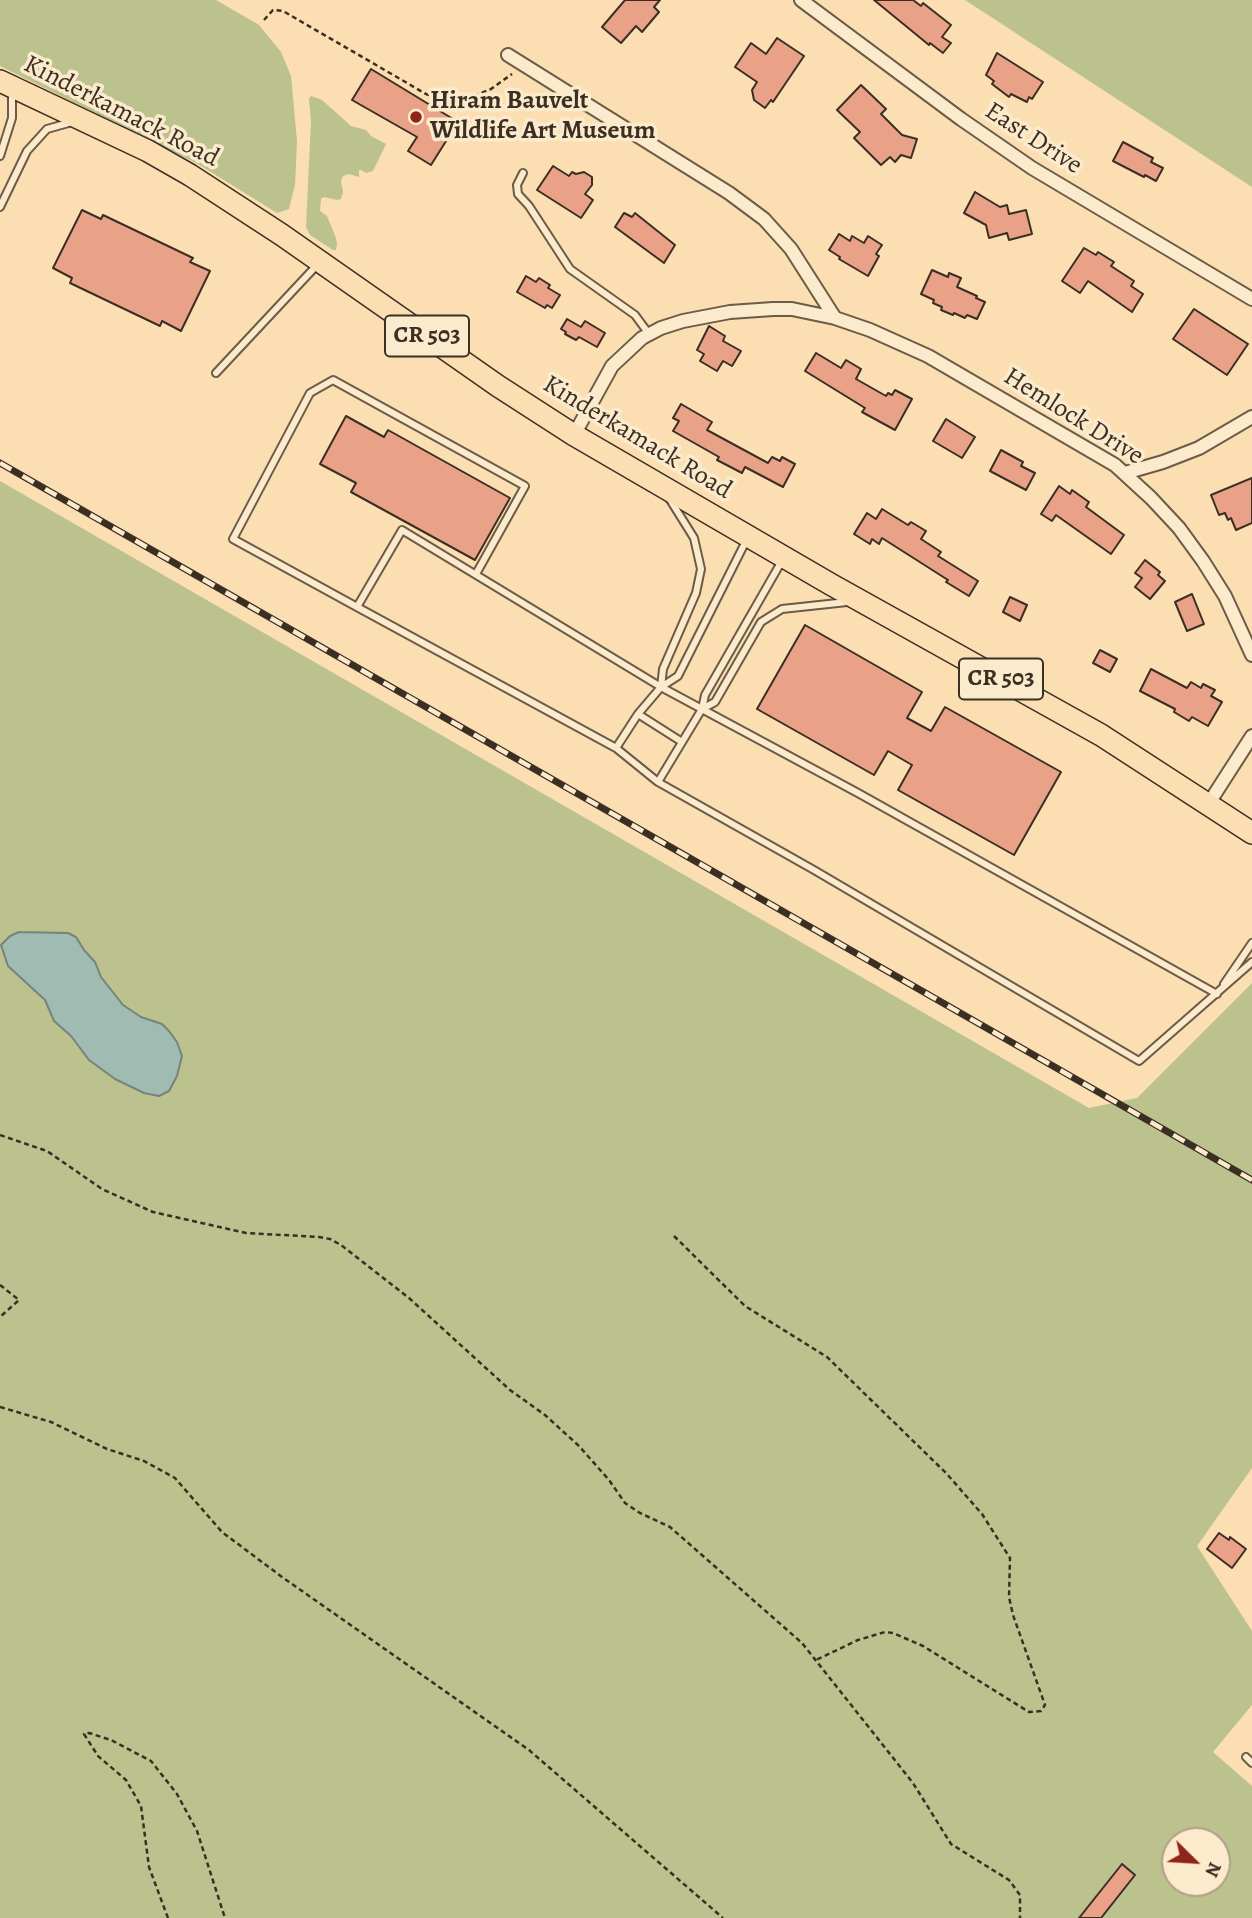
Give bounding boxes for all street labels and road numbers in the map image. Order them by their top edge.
street label: Kinderkamack Road [18,49,224,175]
street label: East Drive [979,96,1087,182]
road number: CR 503 [385,316,469,356]
street label: Hemlock Drive [997,362,1149,472]
street label: Kinderkamack Road [537,369,737,507]
road number: CR 503 [959,658,1043,700]

